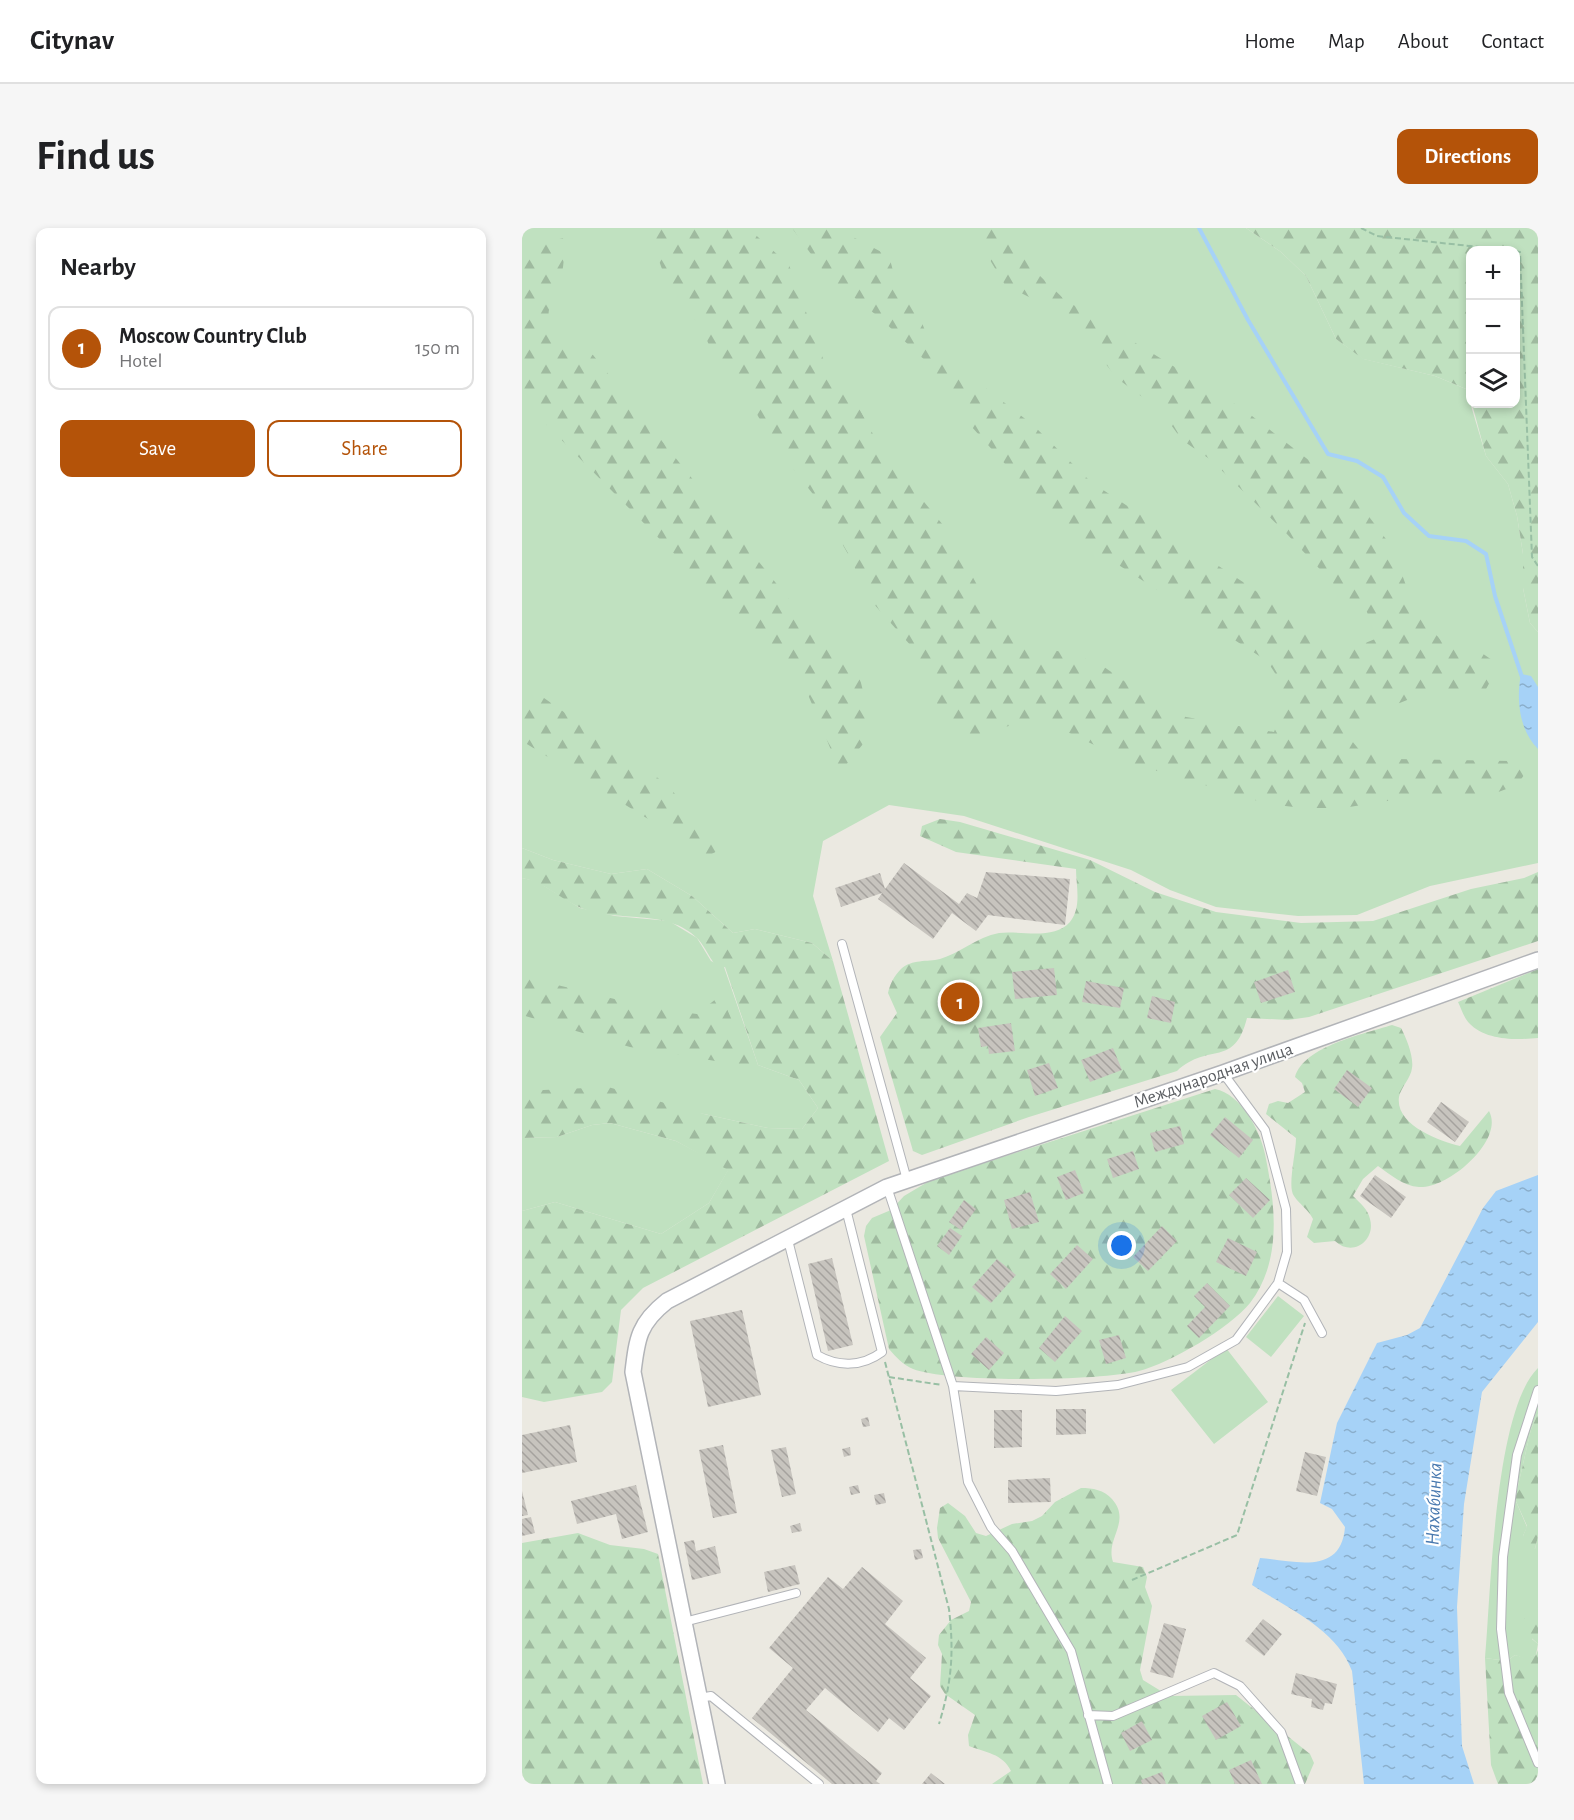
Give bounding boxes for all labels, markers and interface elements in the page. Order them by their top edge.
text: Citynav [30,27,114,55]
text: Home [1244,31,1295,52]
text: Map [1328,31,1365,52]
text: About [1398,31,1448,52]
text: Contact [1481,31,1544,52]
button: Directions [1397,129,1538,184]
text: Find us [36,135,155,177]
map controls [1466,246,1520,408]
button: + [1466,246,1520,300]
text: Nearby [60,254,136,280]
button: − [1466,300,1520,354]
text: Moscow Country Club [119,325,307,347]
text: 1 [78,338,85,358]
text: 150 m [415,338,460,358]
text: Hotel [119,351,162,371]
button: layers [1466,354,1520,408]
button: Save [60,420,255,477]
button: Share [267,420,462,477]
pin: 1 [940,980,980,1024]
street label: Международная улица [1131,1040,1295,1112]
your location [1107,1231,1136,1260]
water label: Нахабинка [1423,1462,1445,1546]

